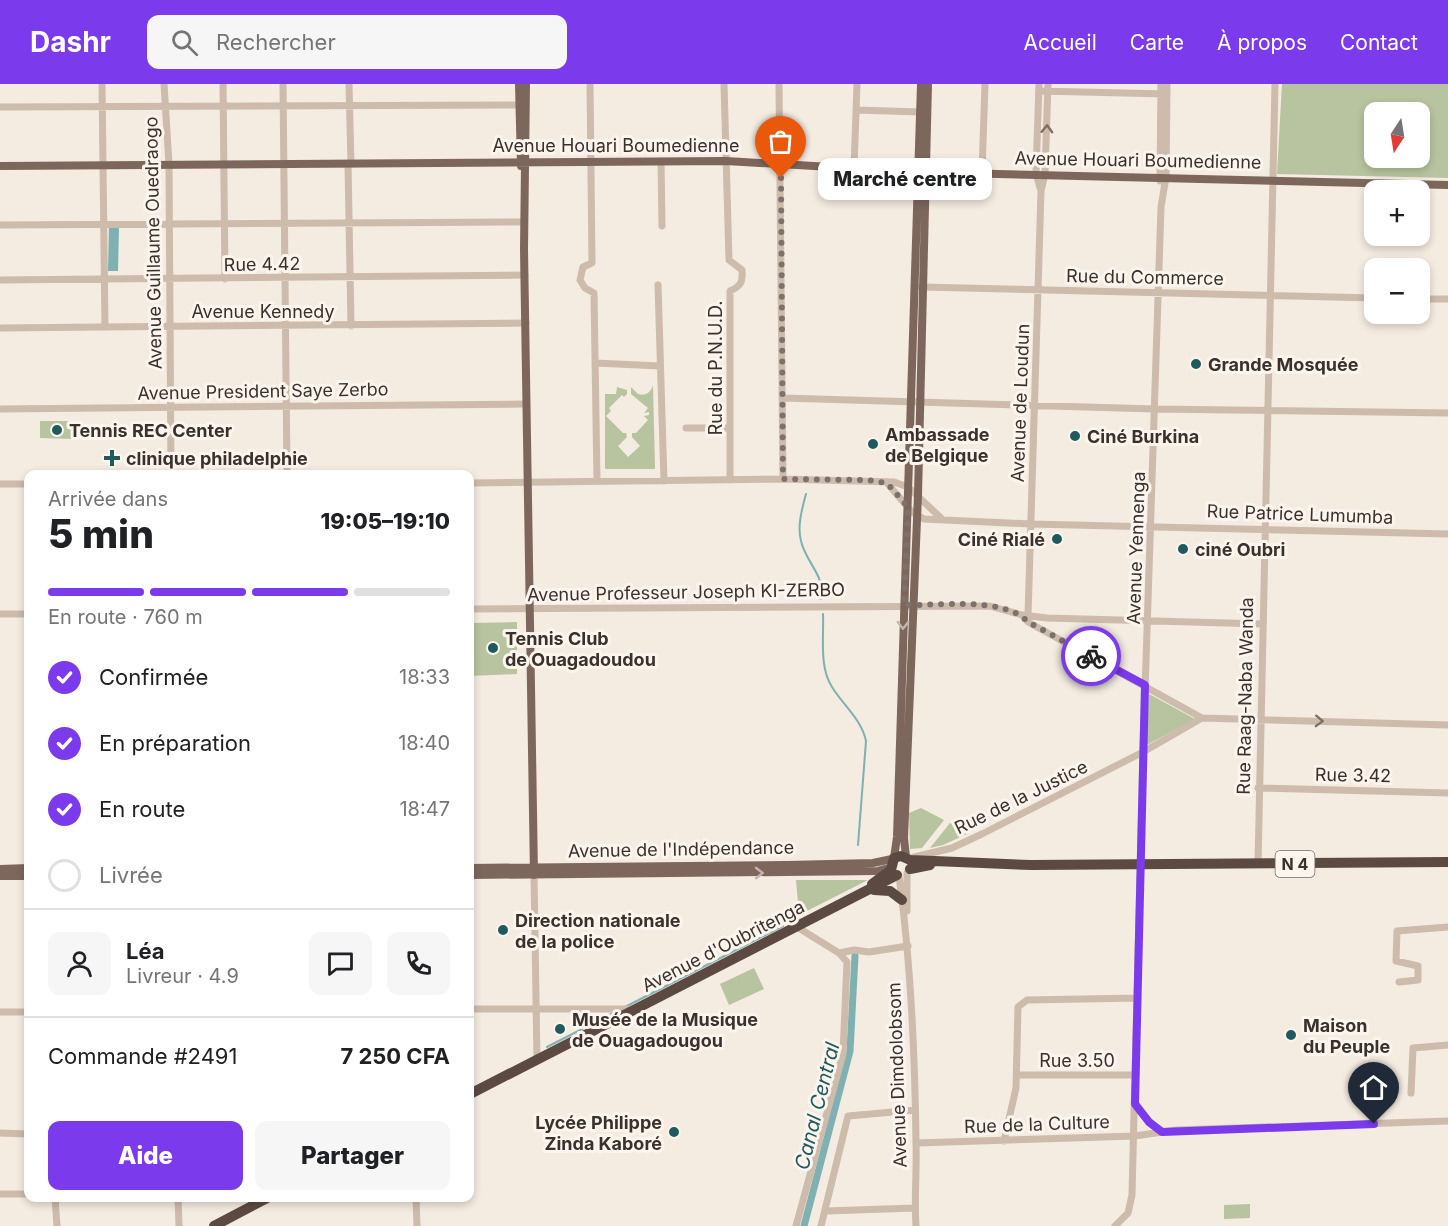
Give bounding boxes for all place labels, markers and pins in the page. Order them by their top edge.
pin [755,116,806,178]
callout: Marché centre [817,157,991,199]
place label: Grande Mosquée [1208,354,1359,375]
marker: Grande Mosquée [1189,357,1203,371]
place label: Tennis REC Center [69,420,232,441]
marker: Tennis REC Center [50,423,64,437]
place label: Ambassade de Belgique [885,424,990,466]
place label: Ciné Burkina [1087,426,1199,447]
marker: Ciné Burkina [1068,429,1082,443]
marker: Ambassade de Belgique [866,437,880,451]
place label: clinique philadelphie [126,448,308,469]
marker: clinique philadelphie [103,449,121,467]
place label: Ciné Rialé [958,529,1045,550]
marker: Ciné Rialé [1050,532,1064,546]
place label: ciné Oubri [1195,539,1285,560]
marker: ciné Oubri [1176,542,1190,556]
place label: Tennis Club de Ouagadoudou [505,628,656,670]
marker: Tennis Club de Ouagadoudou [486,641,500,655]
place label: Direction nationale de la police [515,910,681,952]
marker: Direction nationale de la police [496,923,510,937]
place label: Musée de la Musique de Ouagadougou [572,1009,758,1051]
place label: Maison du Peuple [1303,1015,1390,1057]
marker: Musée de la Musique de Ouagadougou [553,1022,567,1036]
marker: Maison du Peuple [1284,1028,1298,1042]
pin [1348,1062,1399,1124]
place label: Lycée Philippe Zinda Kaboré [535,1112,662,1154]
marker: Lycée Philippe Zinda Kaboré [667,1125,681,1139]

